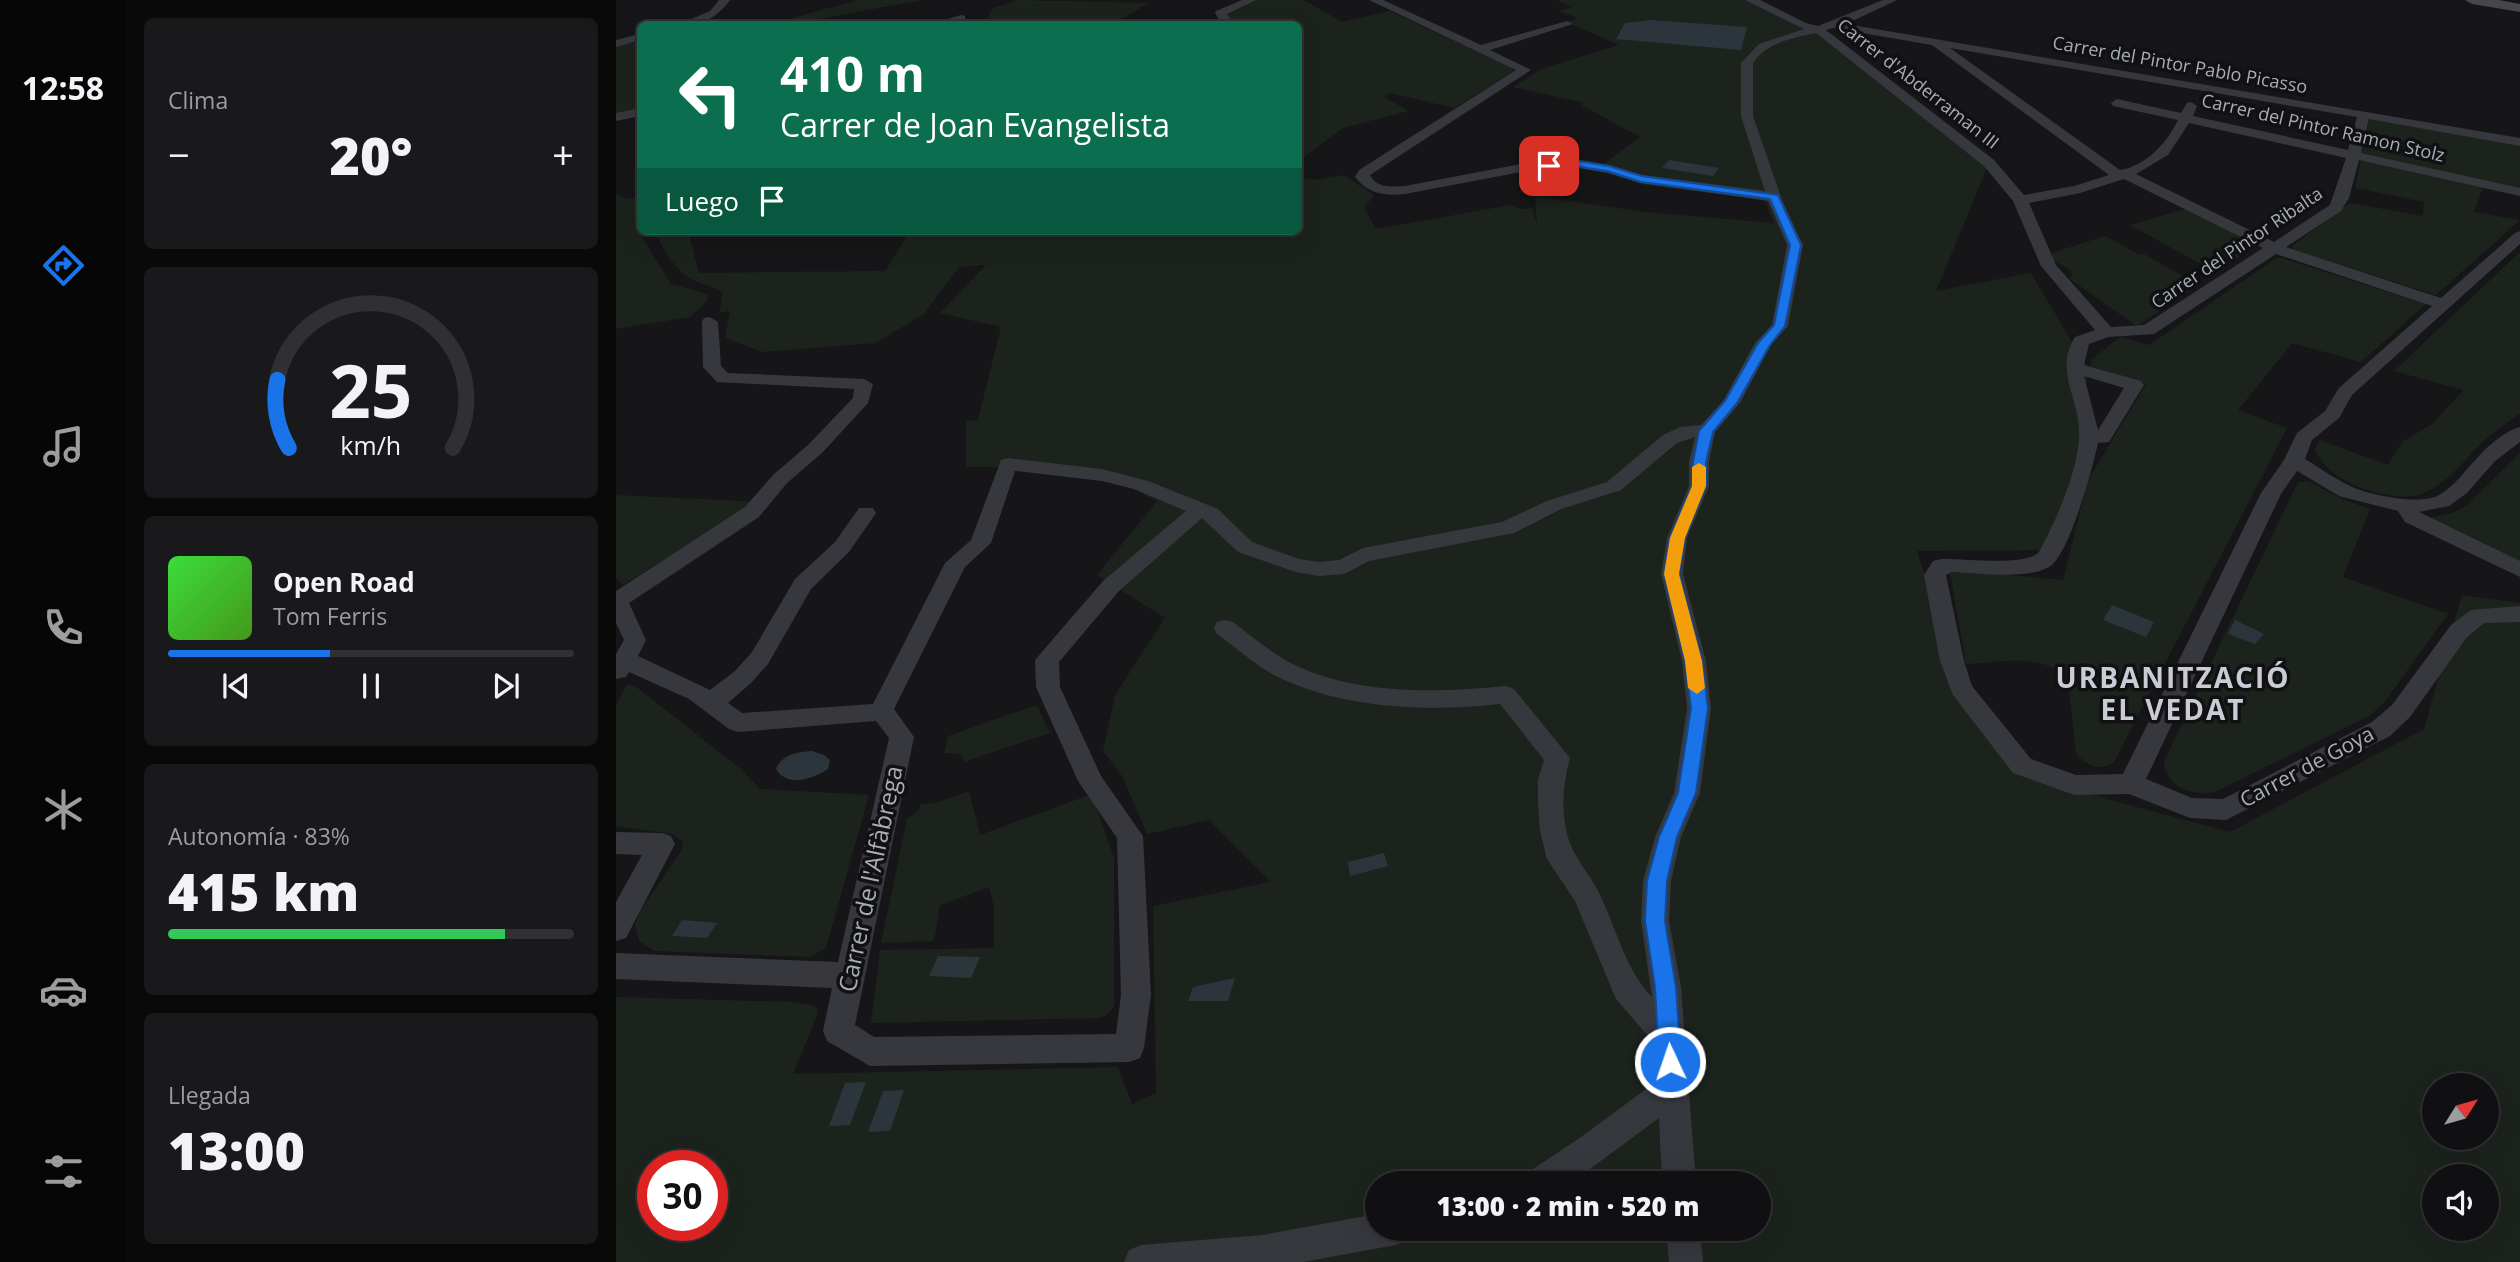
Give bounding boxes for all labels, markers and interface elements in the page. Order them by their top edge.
street label: Carrer d'Abderraman III [1833,13,2004,154]
street label: Carrer del Pintor Pablo Picasso [2051,30,2309,98]
text: 410 m [780,40,925,106]
icon: left [665,49,756,140]
text: 12:58 [22,66,104,109]
text: Clima [168,84,228,116]
street label: Carrer del Pintor Ramon Stolz [2199,87,2447,167]
text: Carrer de Joan Evangelista [780,103,1170,146]
text: 20° [330,119,412,190]
text: − [168,128,190,180]
text: + [552,128,574,180]
pin [1519,136,1579,196]
icon: arrive [1530,147,1568,185]
street label: Carrer del Pintor Ribalta [2146,181,2327,314]
icon: arrive [753,182,791,220]
text: Luego [665,183,739,219]
icon: directions [39,241,88,290]
text: 25 [329,341,413,440]
icon: music [39,422,88,471]
text: km/h [341,428,401,462]
text: Open Road [273,564,415,600]
text: Tom Ferris [273,600,387,632]
icon: phone [39,603,88,652]
district label: URBANITZACIÓ EL VEDAT [2056,658,2290,728]
icon: previous [217,667,255,705]
icon: pause [352,667,390,705]
icon: next [487,667,525,705]
street label: Carrer de Goya [2235,719,2378,813]
street label: Carrer de l'Alfàbrega [829,763,910,995]
icon: climate [39,785,88,834]
text: Autonomía · 83% [168,820,350,852]
text: 415 km [168,855,359,926]
icon: car [39,966,88,1015]
position arrow [1633,1025,1707,1099]
north arrow [2422,1073,2499,1150]
map controls [2422,1073,2499,1241]
text: Llegada [168,1079,251,1111]
text: 13:00 [168,1114,305,1185]
icon: filters [39,1147,88,1196]
speed limit sign: 30 [637,1150,728,1241]
button: sound [2422,1164,2499,1241]
text: 13:00 · 2 min · 520 m [1437,1188,1699,1224]

